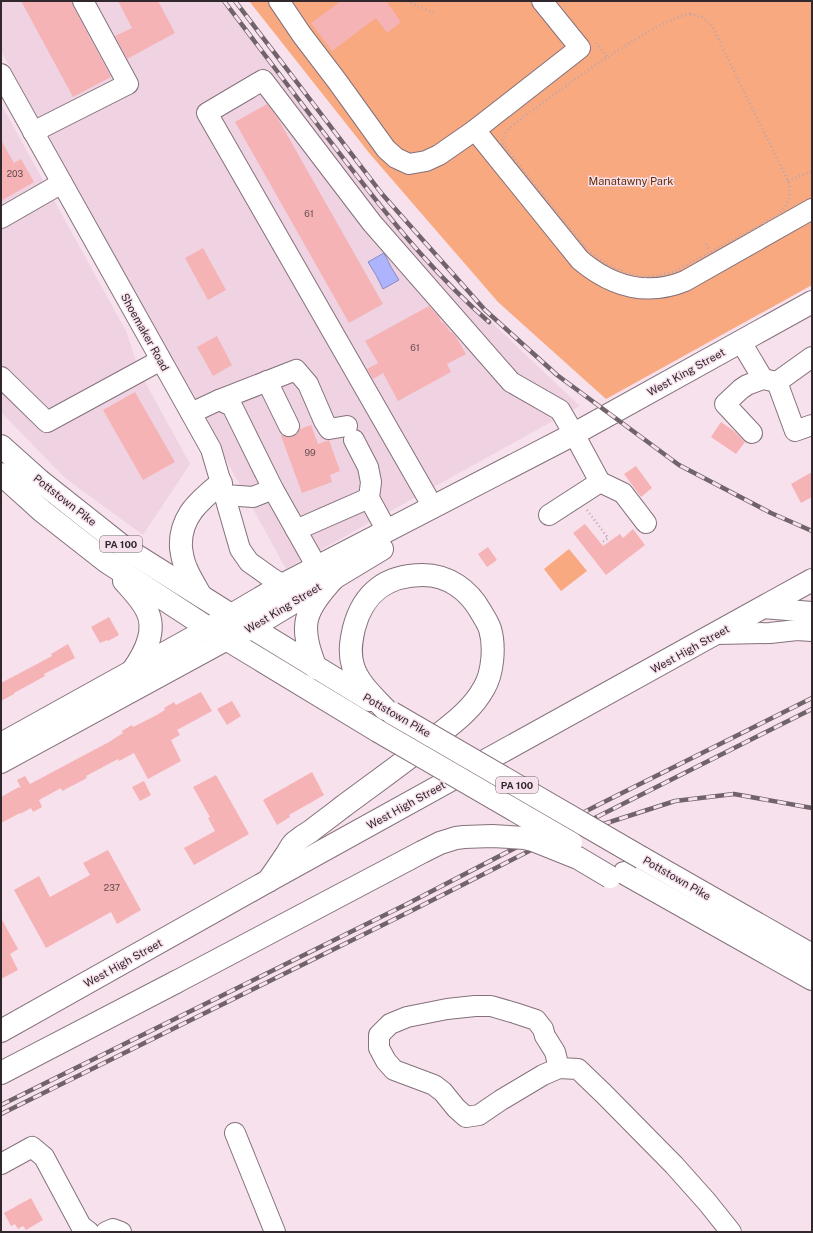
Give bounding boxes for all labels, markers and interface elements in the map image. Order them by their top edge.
house number: 203 [7,168,24,179]
park label: Manatawny Park [589,175,673,187]
house number: 61 [304,208,314,219]
street label: Shoemaker Road [119,291,171,373]
house number: 61 [410,342,420,353]
street label: West King Street [645,346,727,398]
house number: 99 [304,447,316,458]
street label: Pottstown Pike [31,472,99,528]
road number: PA 100 [100,536,142,552]
street label: West King Street [243,580,323,636]
street label: West High Street [649,622,731,676]
street label: Pottstown Pike [361,691,433,739]
road number: PA 100 [496,777,538,793]
street label: West High Street [365,778,447,832]
street label: Pottstown Pike [641,854,713,902]
house number: 237 [104,882,120,893]
street label: West High Street [82,936,164,990]

